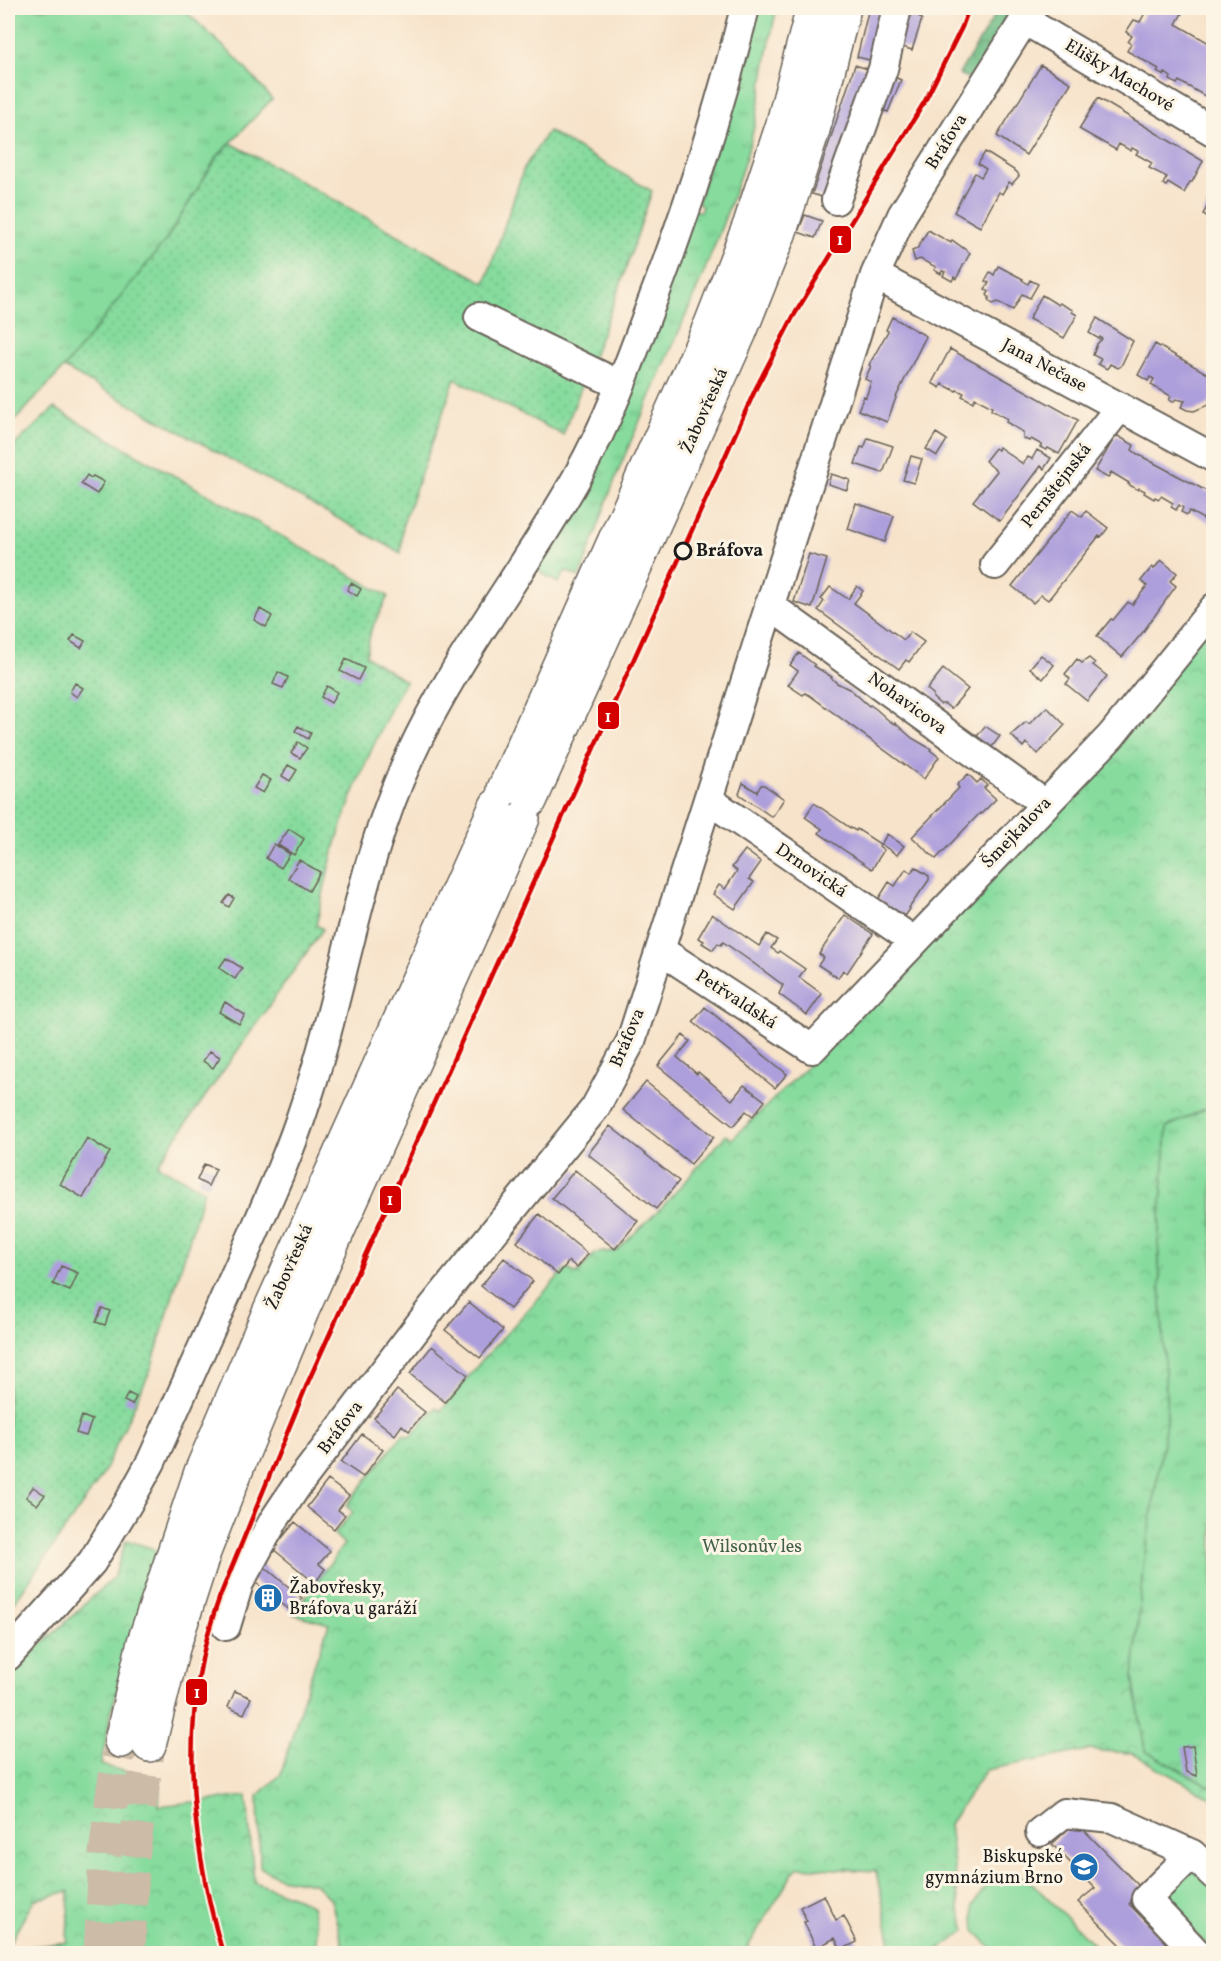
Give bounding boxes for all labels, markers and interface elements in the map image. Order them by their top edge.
street label: Elišky Machové [1060,34,1178,118]
street label: Bráfova [920,109,974,175]
line badge: 1 [829,225,852,254]
text: 1 [837,230,843,252]
street label: Jana Nečase [997,333,1091,399]
street label: Žabovřeská [675,364,735,458]
street label: Pernštejnská [1016,438,1098,534]
place label: Bráfova [696,539,763,564]
marker: Bráfova [674,542,692,560]
street label: Nohavicova [862,667,952,741]
line badge: 1 [597,701,620,730]
text: 1 [605,707,611,729]
street label: Šmejkalova [976,791,1058,875]
street label: Drnovická [770,838,852,904]
street label: Petřvaldská [690,964,782,1036]
street label: Bráfova [604,1005,652,1071]
line badge: 1 [379,1185,402,1214]
text: 1 [387,1190,393,1212]
street label: Žabovřeská [260,1220,320,1314]
street label: Bráfova [312,1396,370,1460]
park label: Wilsonův les [702,1535,802,1560]
place label: Žabovřesky, Bráfova u garáží [289,1576,418,1622]
building icon: Žabovřesky, Bráfova u garáží [252,1582,284,1614]
line badge: 1 [185,1678,208,1706]
text: 1 [194,1683,200,1705]
place label: Biskupské gymnázium Brno [925,1845,1063,1891]
school or university icon: Biskupské gymnázium Brno [1068,1851,1100,1883]

